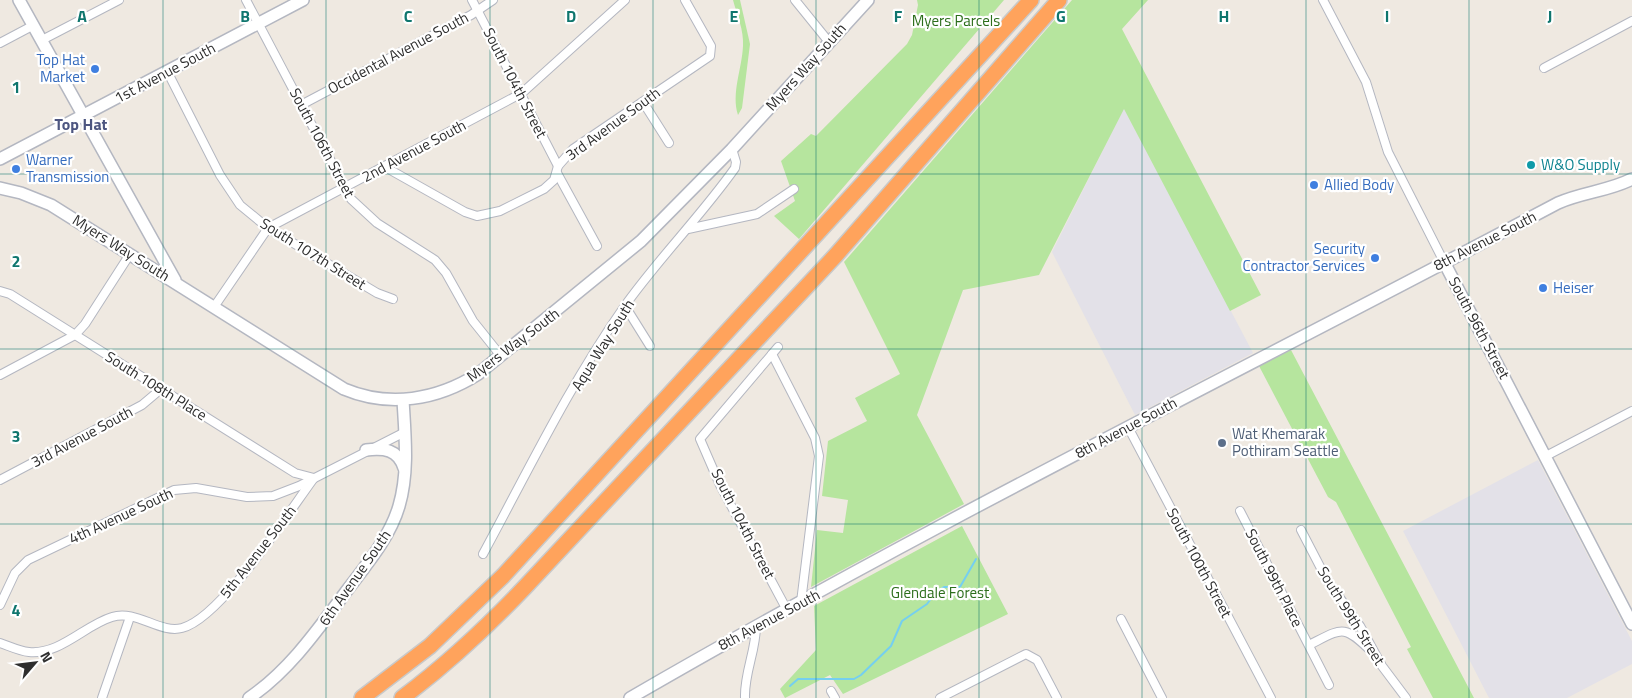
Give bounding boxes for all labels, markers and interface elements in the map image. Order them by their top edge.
text: A [77,4,87,28]
text: B [240,4,250,28]
text: C [404,4,413,28]
text: D [566,4,576,28]
text: E [730,4,739,28]
text: F [894,4,903,28]
text: G [1056,4,1066,28]
text: H [1219,4,1229,28]
text: I [1385,4,1389,28]
text: J [1548,4,1552,28]
street label: Occidental Avenue South [323,6,472,100]
park label: Myers Parcels [912,9,1000,32]
street label: Myers Way South [760,18,851,116]
street label: South 104th Street [478,24,554,143]
street label: 1st Avenue South [110,36,219,109]
place label: Top Hat Market [36,48,86,88]
marker: Top Hat Market [89,63,101,75]
text: 1 [12,75,20,99]
street label: 3rd Avenue South [561,81,665,166]
street label: South 106th Street [284,84,361,202]
district label: Top Hat [55,112,108,136]
street label: 2nd Avenue South [357,113,470,188]
place label: Warner Transmission [26,148,109,188]
place label: W&O Supply [1541,153,1620,176]
marker: W&O Supply [1525,159,1537,171]
marker: Warner Transmission [10,163,22,175]
place label: Allied Body [1324,173,1394,196]
marker: Allied Body [1308,179,1320,191]
street label: 8th Avenue South [1429,205,1540,276]
street label: Myers Way South [68,208,174,287]
street label: South 107th Street [256,212,371,296]
place label: Security Contractor Services [1242,237,1365,277]
text: 2 [12,249,20,273]
marker: Security Contractor Services [1369,252,1381,264]
street label: South 96th Street [1443,273,1516,384]
place label: Heiser [1553,276,1594,299]
marker: Heiser [1537,282,1549,294]
street label: Aqua Way South [565,295,640,395]
street label: Myers Way South [461,302,564,387]
street label: South 108th Place [101,345,212,426]
street label: 8th Avenue South [1071,391,1181,464]
street label: 3rd Avenue South [27,400,137,473]
place label: Wat Khemarak Pothiram Seattle [1232,422,1339,462]
text: 3 [12,424,20,448]
marker: Wat Khemarak Pothiram Seattle [1216,437,1228,449]
street label: South 104th Street [706,465,782,584]
street label: 4th Avenue South [65,481,177,550]
street label: 5th Avenue South [214,500,301,603]
street label: South 100th Street [1161,504,1238,622]
street label: South 99th Place [1240,524,1309,631]
street label: 6th Avenue South [313,525,396,630]
street label: South 99th Street [1312,562,1391,670]
park label: Glendale Forest [891,581,990,604]
street label: 8th Avenue South [714,583,824,656]
text: 4 [12,598,21,622]
north arrow [10,638,60,688]
text: N [35,647,58,666]

